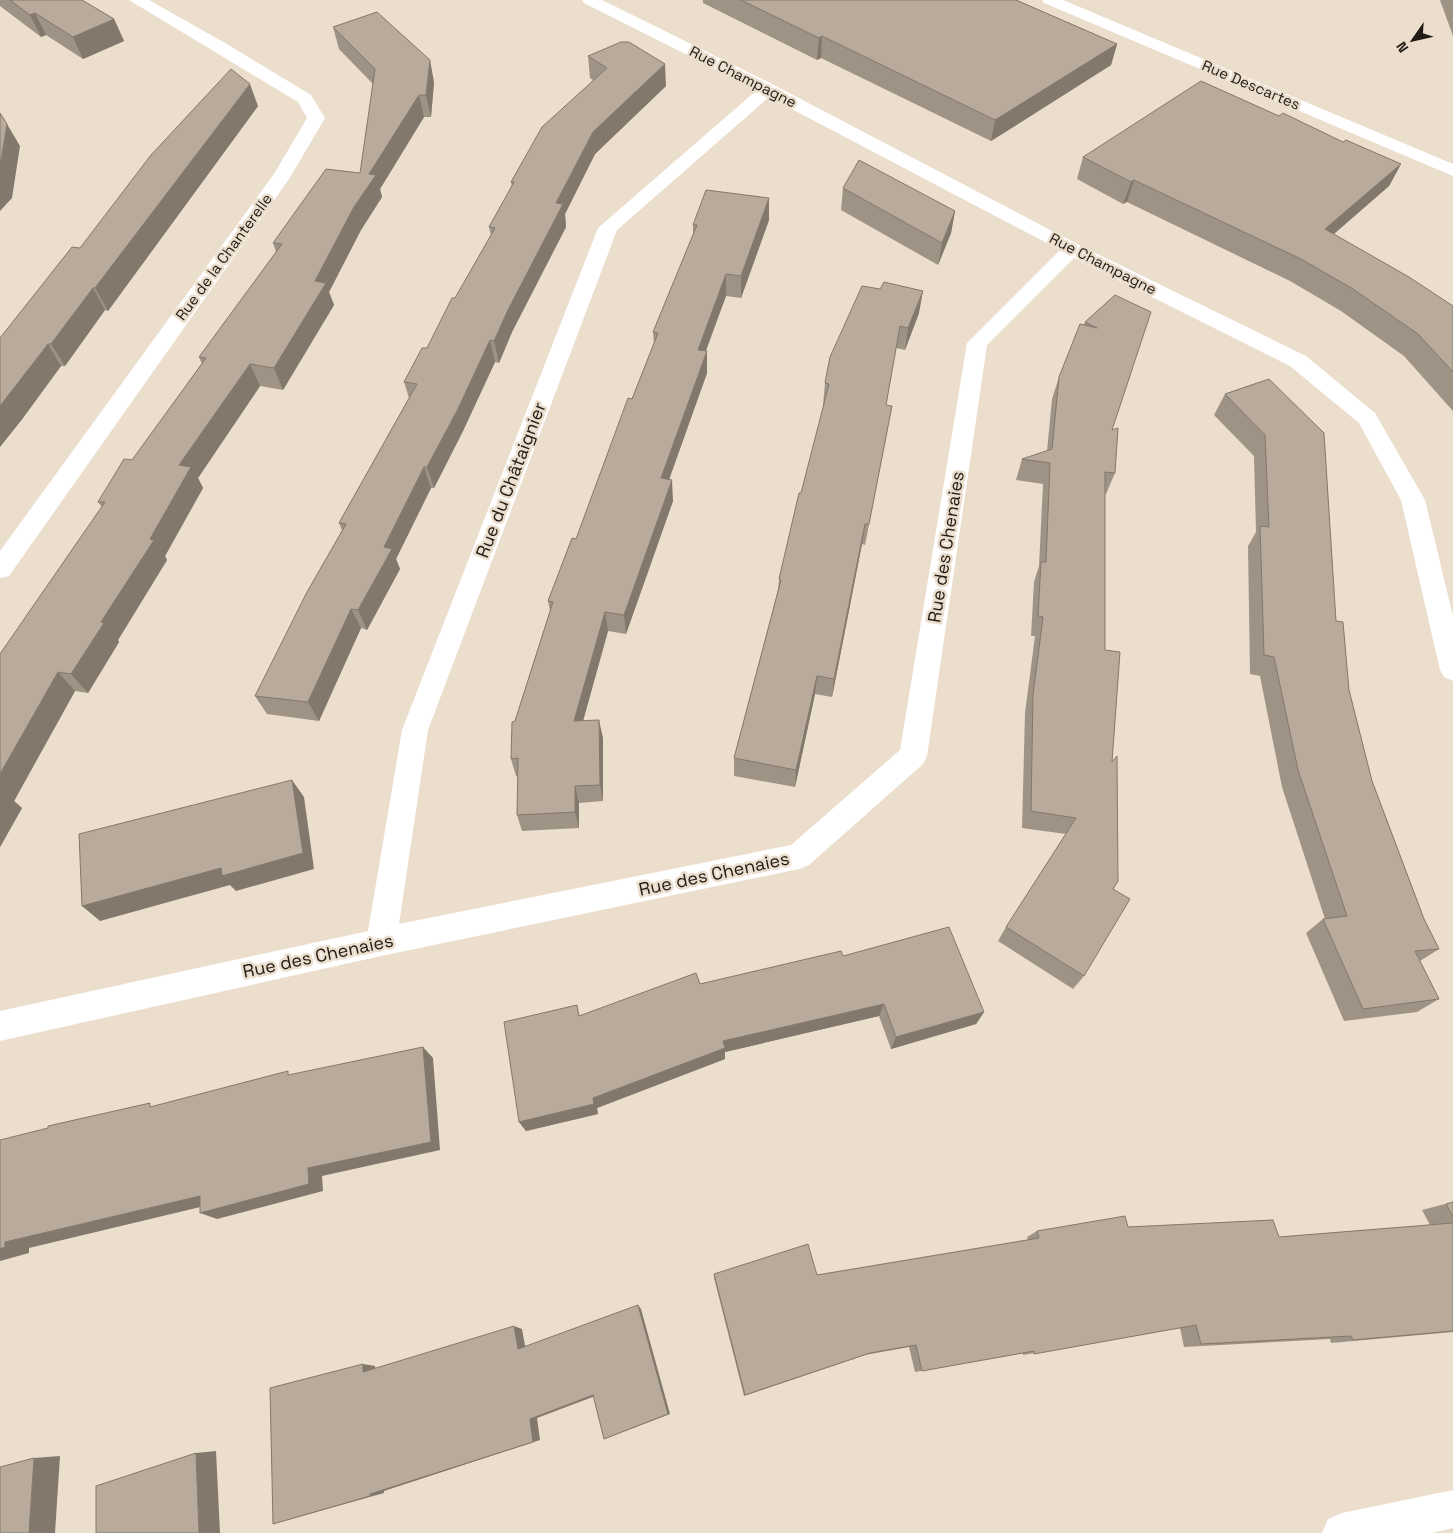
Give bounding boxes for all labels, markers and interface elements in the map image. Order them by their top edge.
north arrow [1388,15,1438,65]
text: N [1392,38,1412,56]
street label: Rue Champagne [687,41,800,112]
street label: Rue Descartes [1199,55,1303,114]
street label: Rue de la Chanterelle [171,189,276,324]
street label: Rue Champagne [1047,228,1160,299]
street label: Rue du Châtaignier [470,399,551,561]
street label: Rue des Chenaies [922,469,969,624]
street label: Rue des Chenaies [637,846,791,901]
street label: Rue des Chenaies [241,928,395,983]

